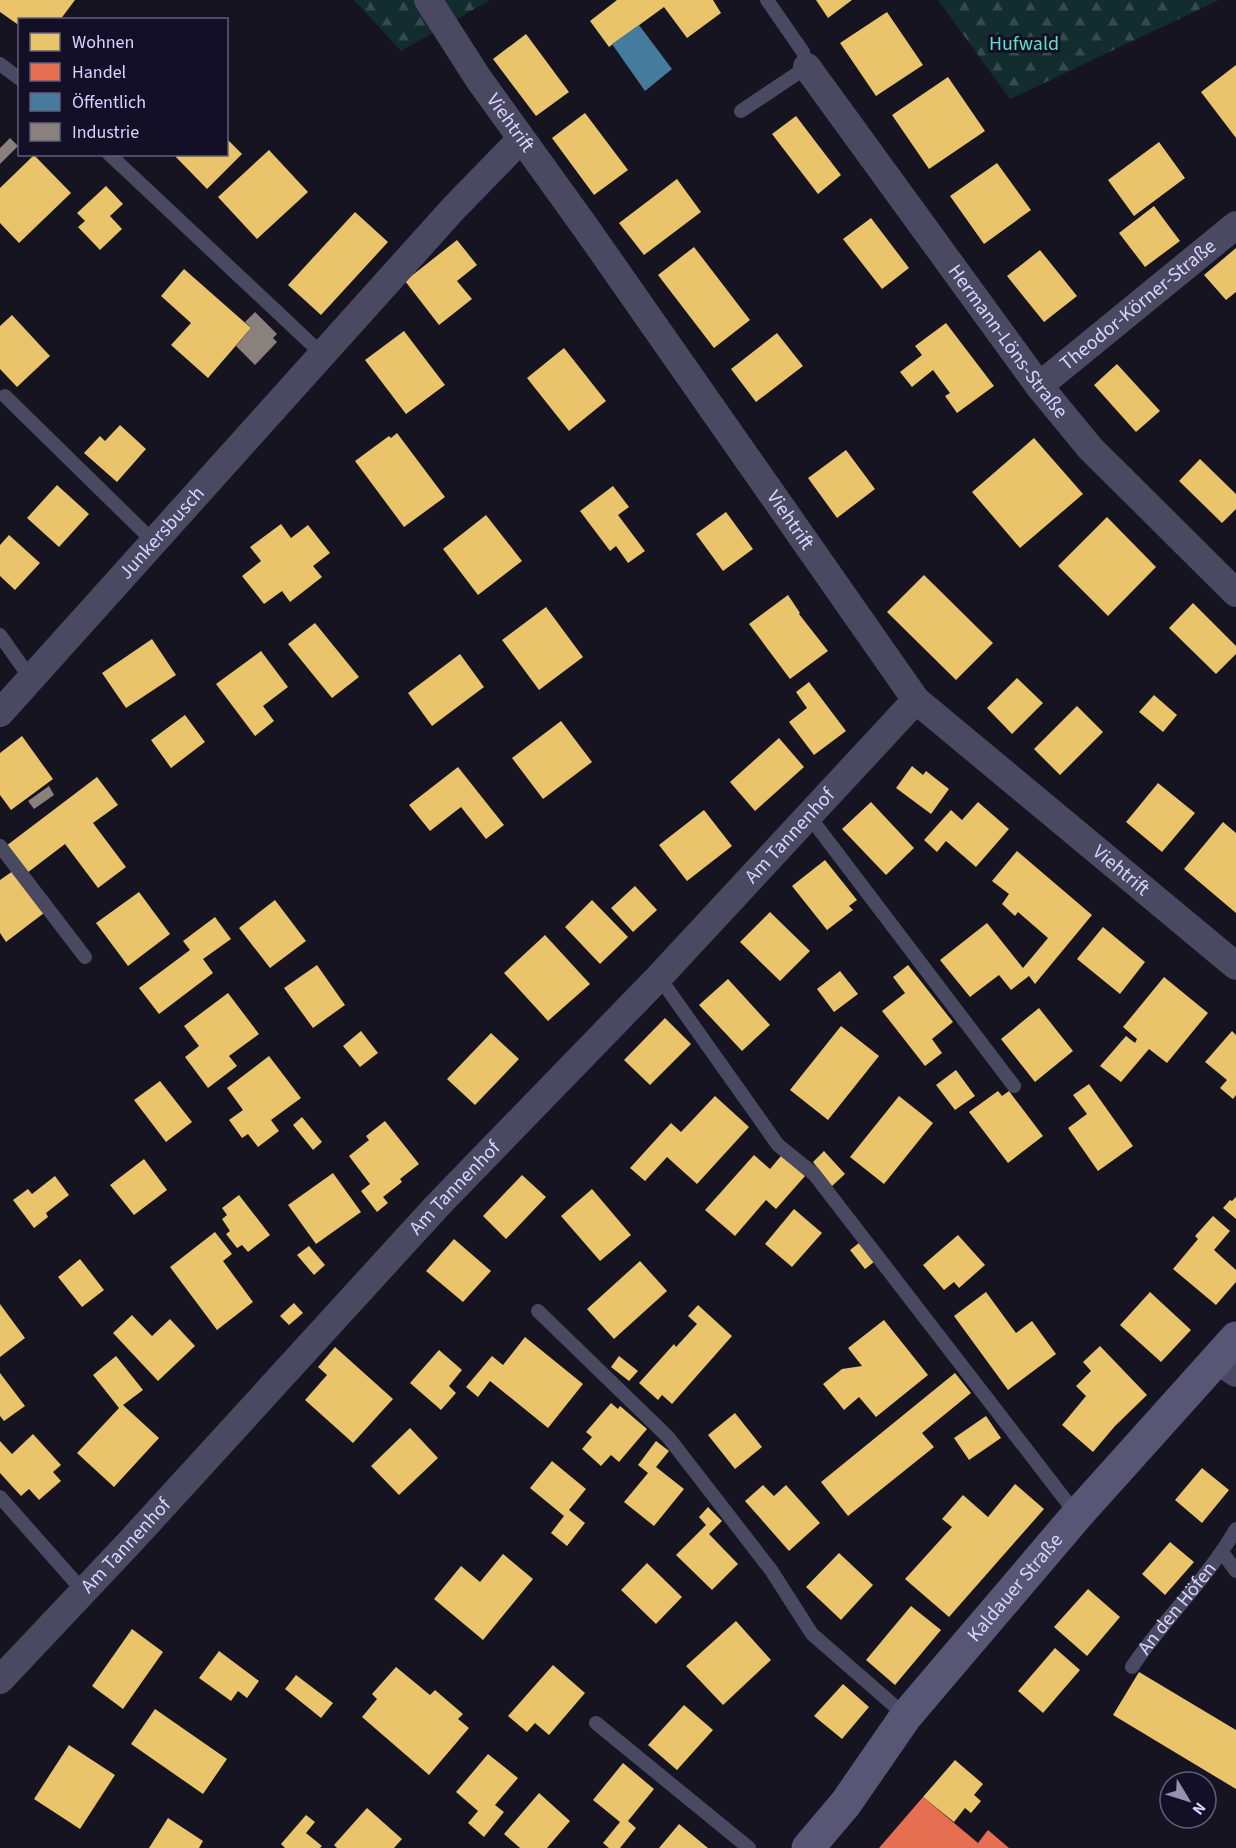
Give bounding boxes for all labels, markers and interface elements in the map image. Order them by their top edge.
legend [18,18,228,156]
text: Wohnen [72,30,134,55]
park label: Hufwald [989,30,1059,58]
text: Handel [72,60,126,85]
street label: Viehtrift [480,88,541,158]
text: Öffentlich [72,90,146,115]
text: Industrie [72,120,139,145]
street label: Theodor-Körner-Straße [1054,233,1222,377]
street label: Hermann-Löns-Straße [941,259,1074,425]
street label: Junkersbusch [112,480,211,586]
street label: Viehtrift [760,485,821,556]
street label: Am Tannenhof [738,781,842,890]
street label: Viehtrift [1086,838,1156,903]
street label: Am Tannenhof [403,1134,508,1242]
street label: Am Tannenhof [74,1491,178,1600]
street label: Kaldauer Straße [961,1527,1070,1648]
street label: An den Höfen [1131,1556,1223,1661]
north arrow [1158,1770,1218,1830]
text: N [1187,1798,1211,1820]

